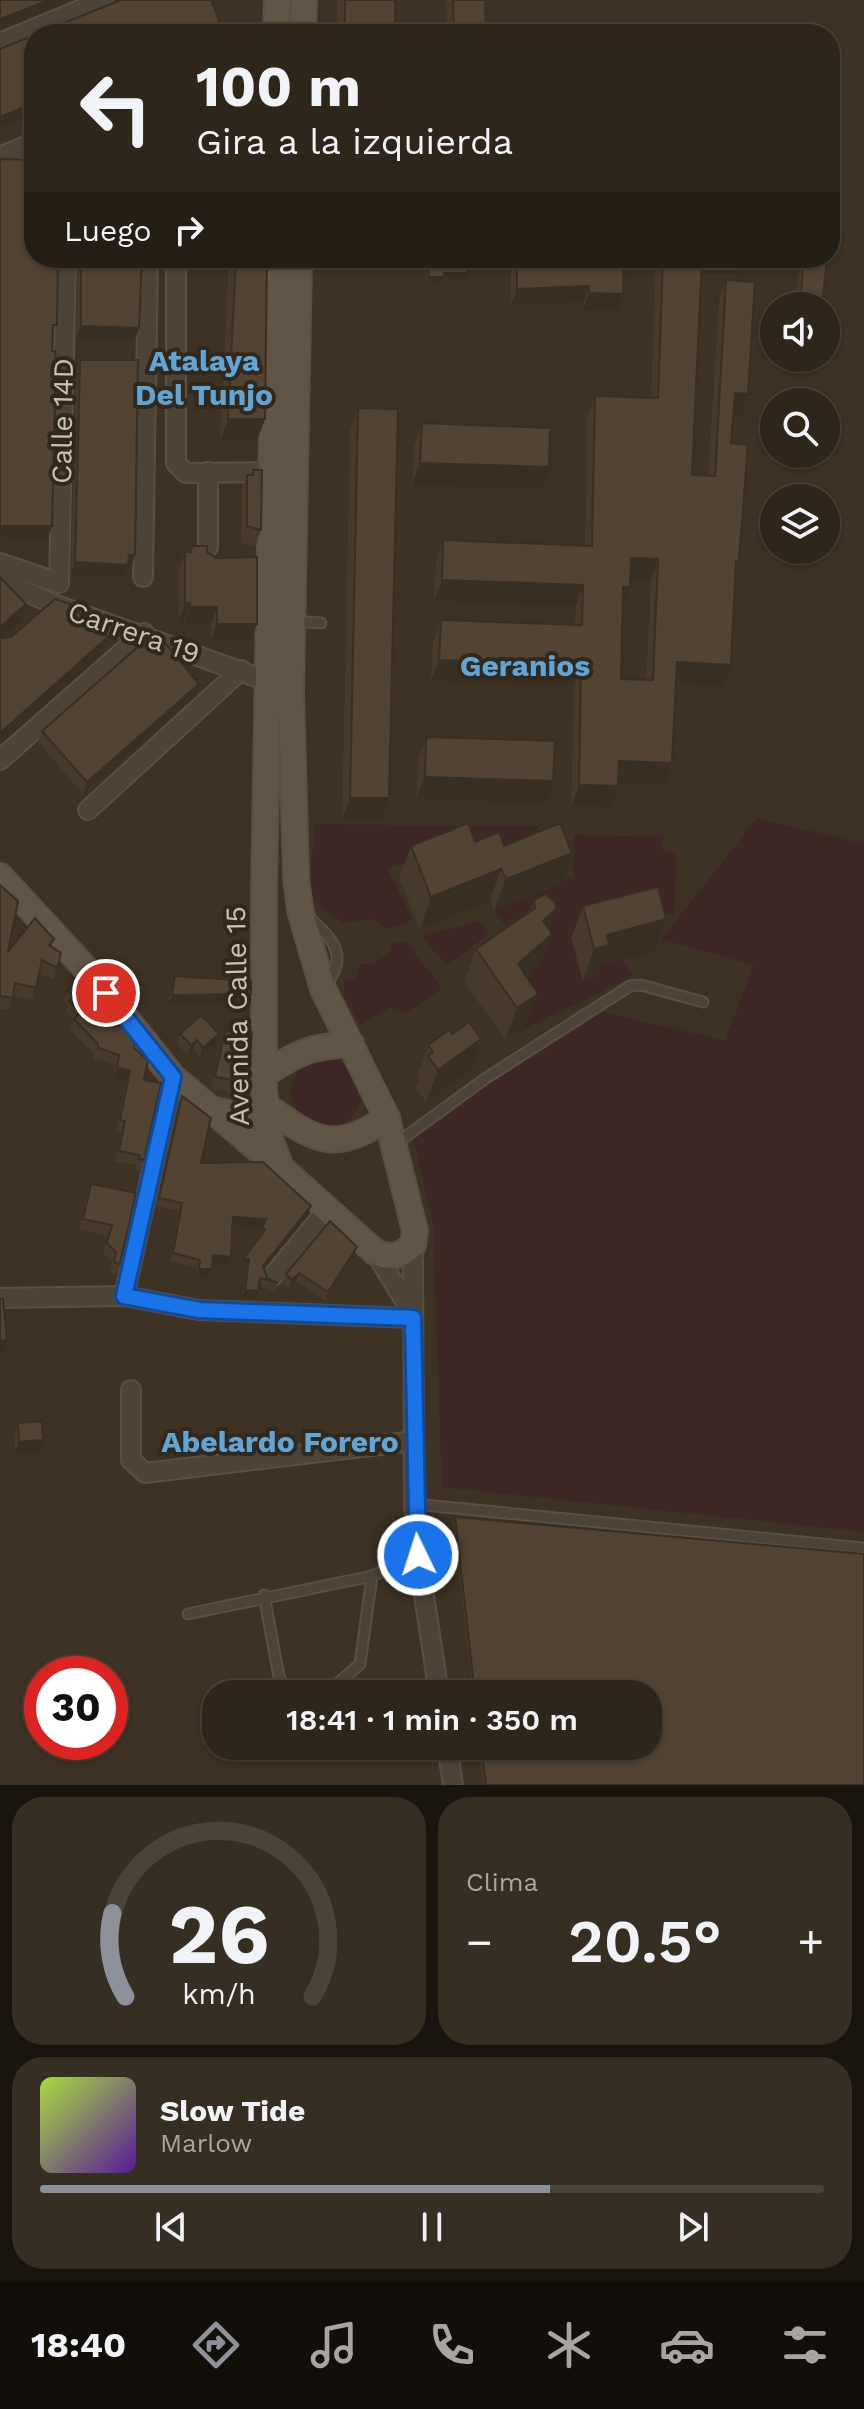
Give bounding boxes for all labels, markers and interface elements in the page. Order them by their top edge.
text: 100 m [196,54,361,120]
icon: left [64,56,168,160]
text: Gira a la izquierda [196,121,513,163]
icon: right [167,208,211,252]
text: Luego [64,213,151,248]
map controls [760,292,840,564]
button: sound [760,292,840,372]
district label: Atalaya Del Tunjo [135,343,273,412]
street label: Calle 14D [45,358,80,484]
button: search [760,388,840,468]
button: layers [760,484,840,564]
street label: Carrera 19 [64,595,204,670]
district label: Geranios [460,648,590,683]
street label: Avenida Calle 15 [219,906,256,1126]
pin [72,959,140,1027]
icon: arrive [84,971,128,1015]
district label: Abelardo Forero [161,1424,399,1459]
position arrow [376,1513,460,1597]
speed limit sign: 30 [24,1656,128,1760]
text: 18:41 · 1 min · 350 m [286,1702,578,1737]
text: Clima [466,1867,538,1897]
text: 26 [169,1886,269,1983]
text: 20.5° [568,1906,722,1977]
text: − [466,1916,493,1968]
text: + [797,1916,824,1968]
text: km/h [182,1977,256,2011]
text: Slow Tide [160,2093,305,2128]
text: Marlow [160,2128,252,2158]
icon: previous [149,2205,193,2249]
icon: pause [410,2205,454,2249]
icon: next [671,2205,715,2249]
icon: directions [188,2317,244,2373]
icon: music [306,2317,362,2373]
icon: phone [424,2317,480,2373]
icon: climate [541,2317,597,2373]
icon: car [659,2317,715,2373]
icon: filters [777,2317,833,2373]
text: 18:40 [31,2324,126,2366]

